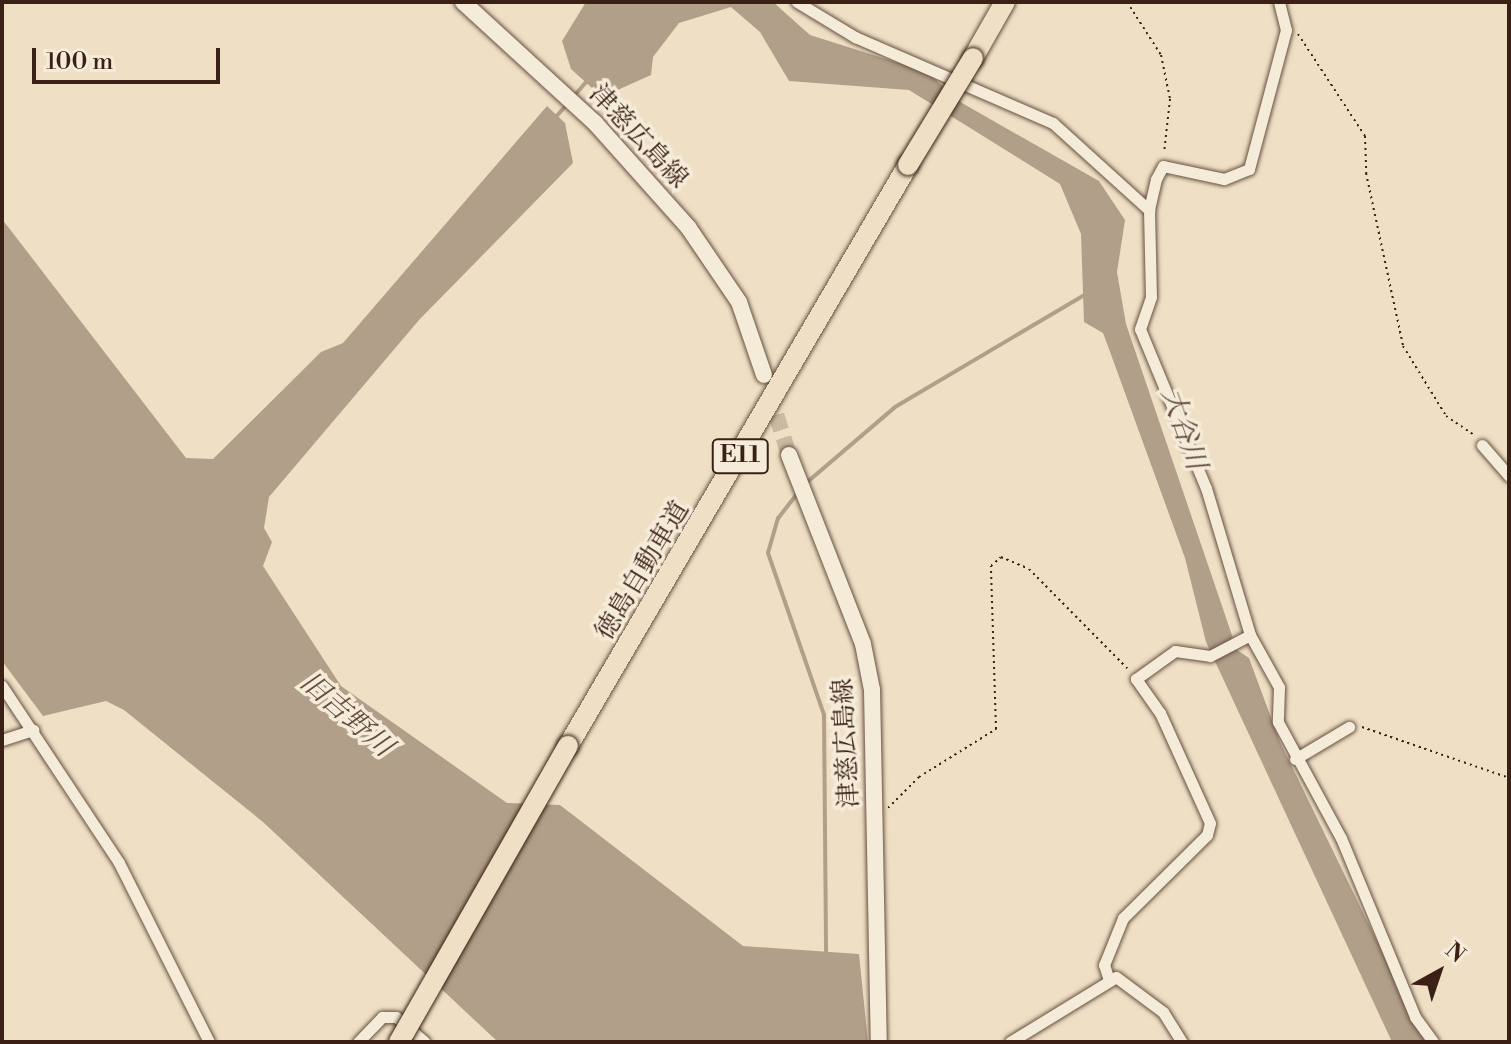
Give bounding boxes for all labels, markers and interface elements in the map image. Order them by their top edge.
scale bar [36,32,224,82]
text: 100 m [46,47,113,77]
street label: 津慈広島線 [582,79,694,195]
water label: 大谷川 [1153,384,1213,474]
road number: E11 [710,436,770,476]
street label: 徳島自動車道 [589,496,697,646]
water label: 旧吉野川 [293,666,399,764]
street label: 津慈広島線 [828,677,866,809]
north arrow [1399,932,1479,1012]
text: N [1439,937,1470,969]

